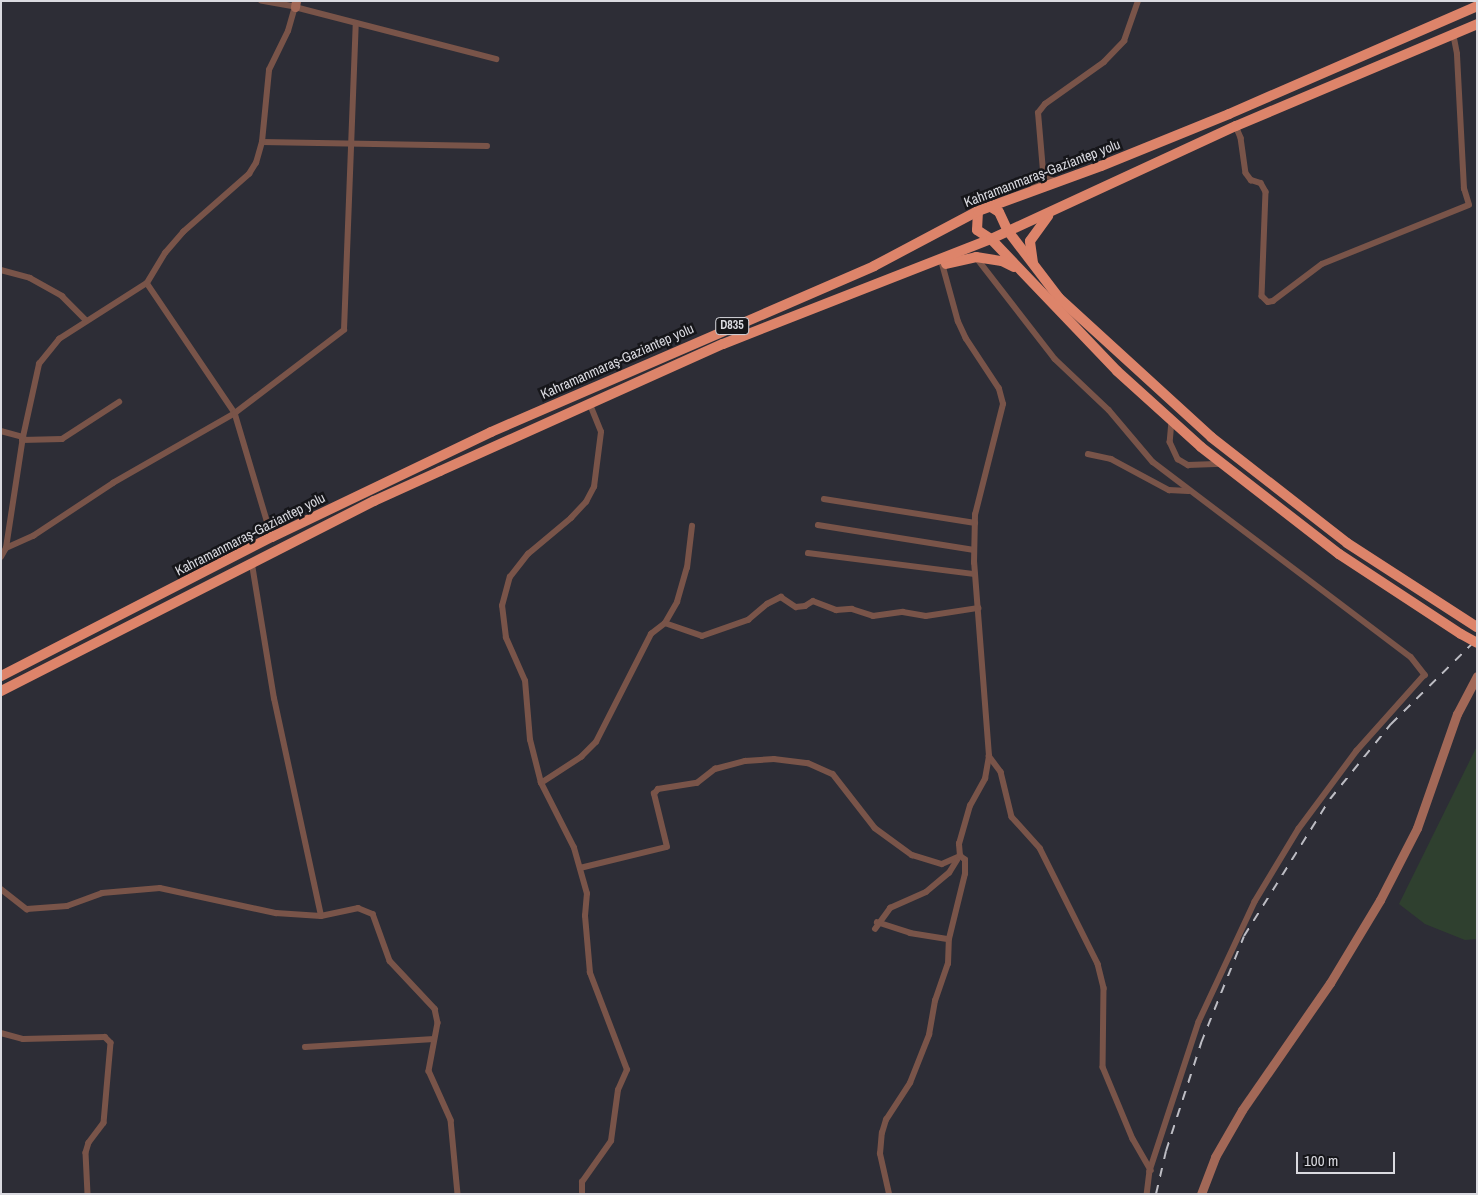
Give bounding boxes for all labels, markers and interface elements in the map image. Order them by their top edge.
street label: Kahramanmaraş-Gaziantep yolu [962,135,1122,211]
road number: D835 [714,316,750,336]
street label: Kahramanmaraş-Gaziantep yolu [538,320,696,402]
street label: Kahramanmaraş-Gaziantep yolu [172,489,328,579]
scale bar [1298,1142,1397,1174]
text: 100 m [1304,1150,1338,1171]

